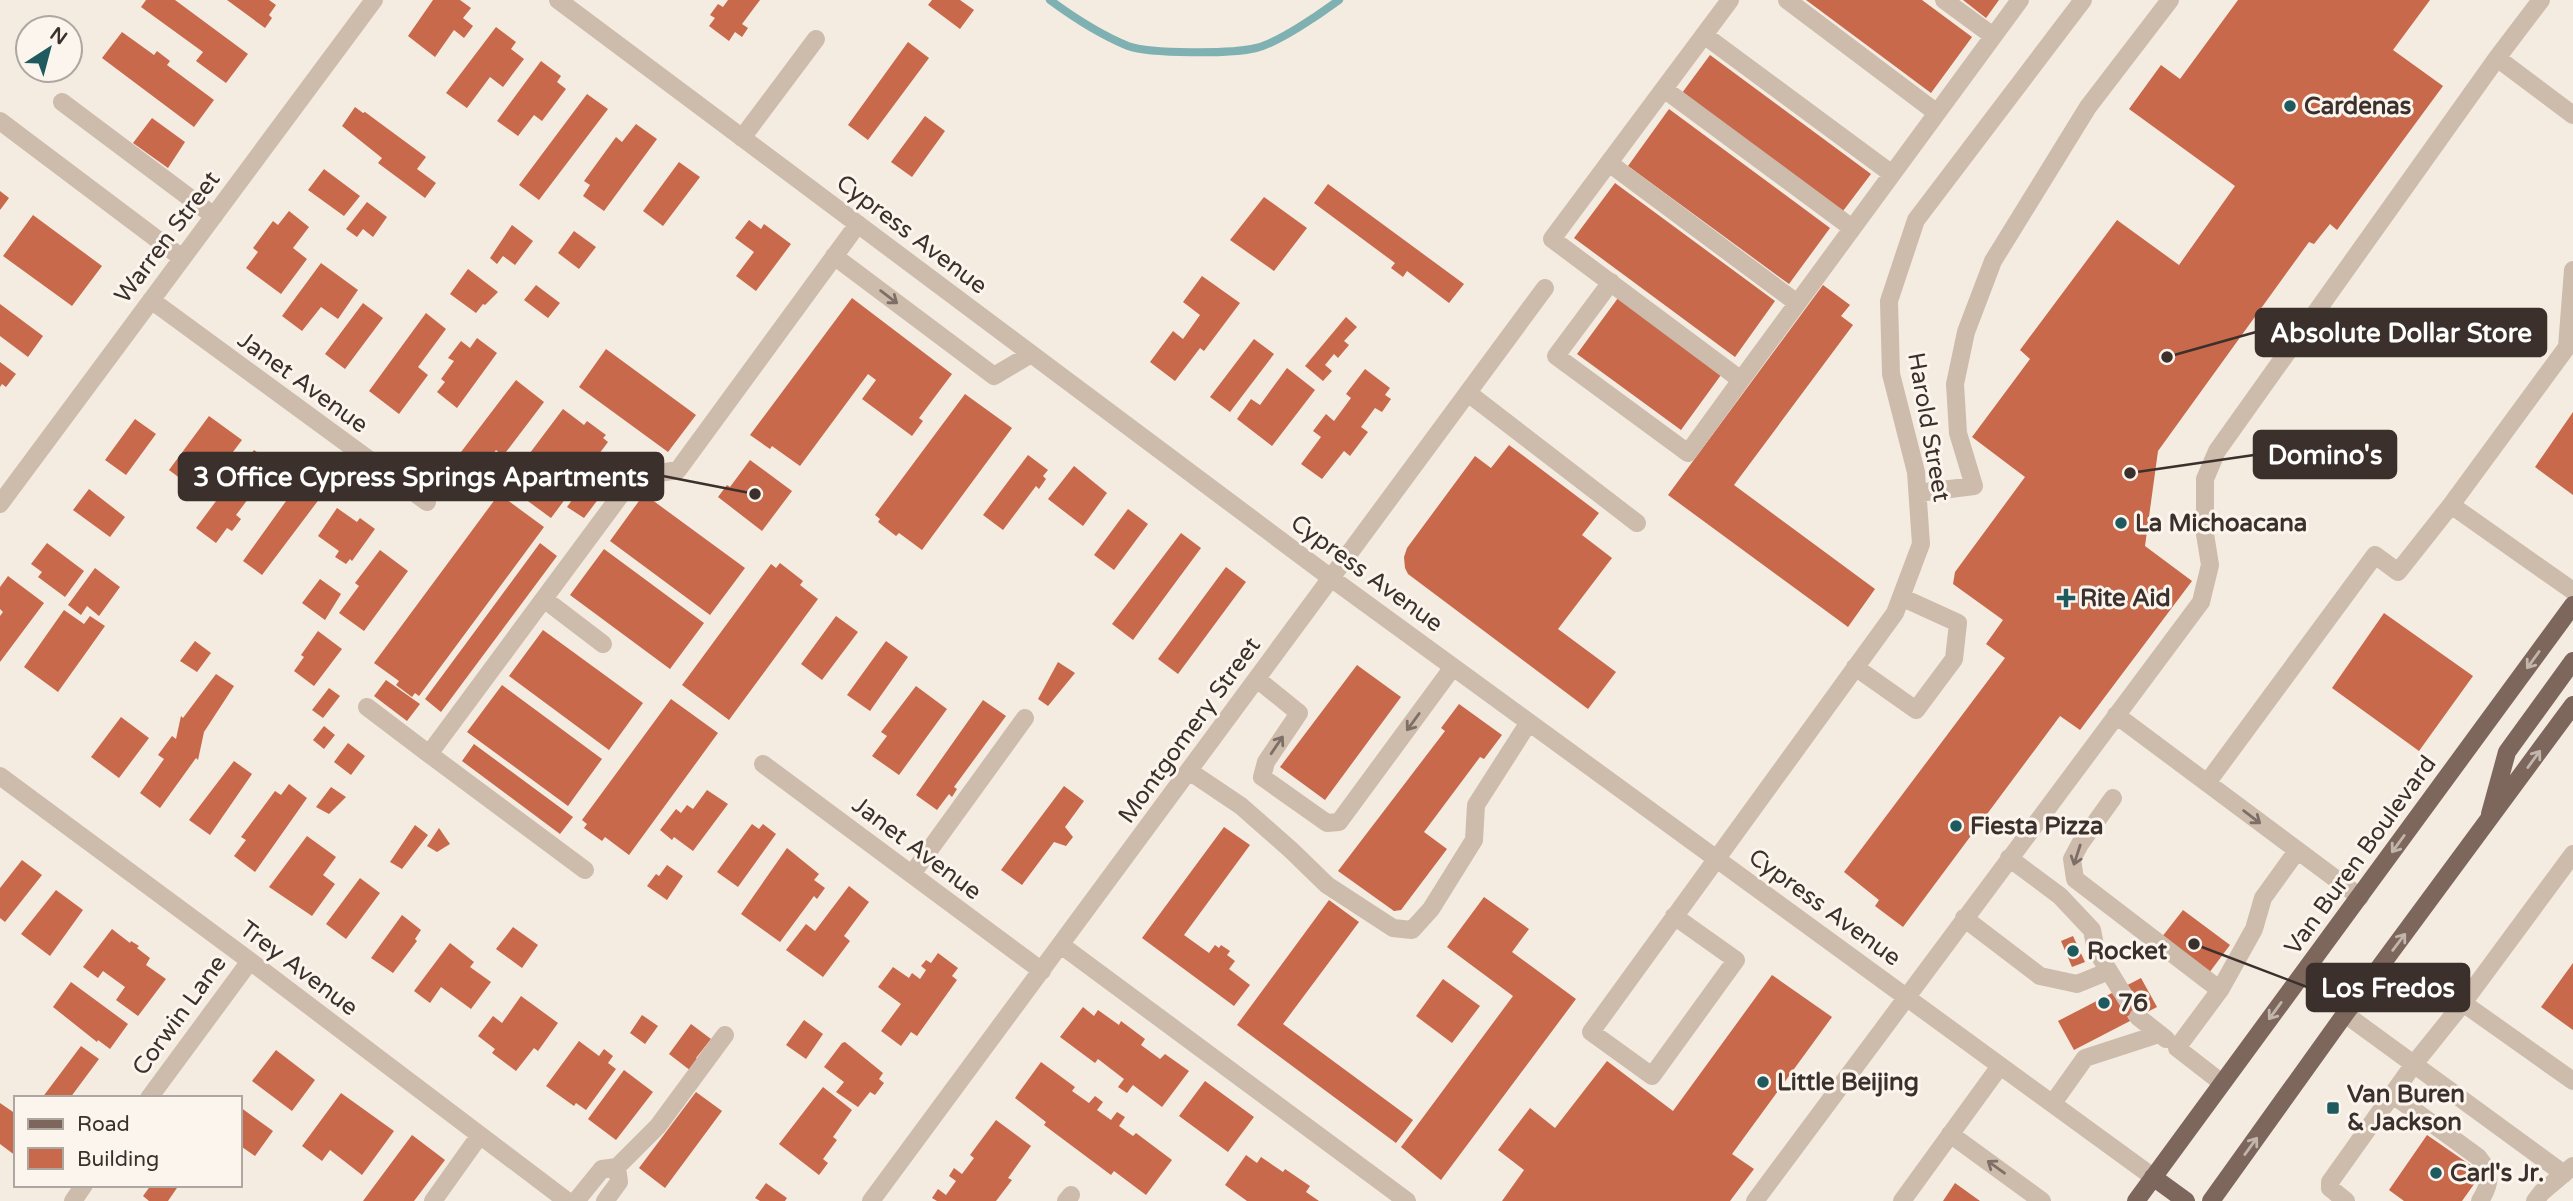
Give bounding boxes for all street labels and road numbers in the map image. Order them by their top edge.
street label: Warren Street [108,166,226,309]
street label: Cypress Avenue [831,168,993,300]
street label: Janet Avenue [232,325,374,439]
street label: Harold Street [1901,350,1956,504]
street label: Cypress Avenue [1285,508,1448,638]
street label: Montgomery Street [1112,632,1267,829]
street label: Van Buren Boulevard [2278,750,2442,961]
street label: Janet Avenue [846,790,987,906]
street label: Cypress Avenue [1743,842,1906,972]
street label: Trey Avenue [234,915,364,1022]
street label: Corwin Lane [126,950,233,1081]

